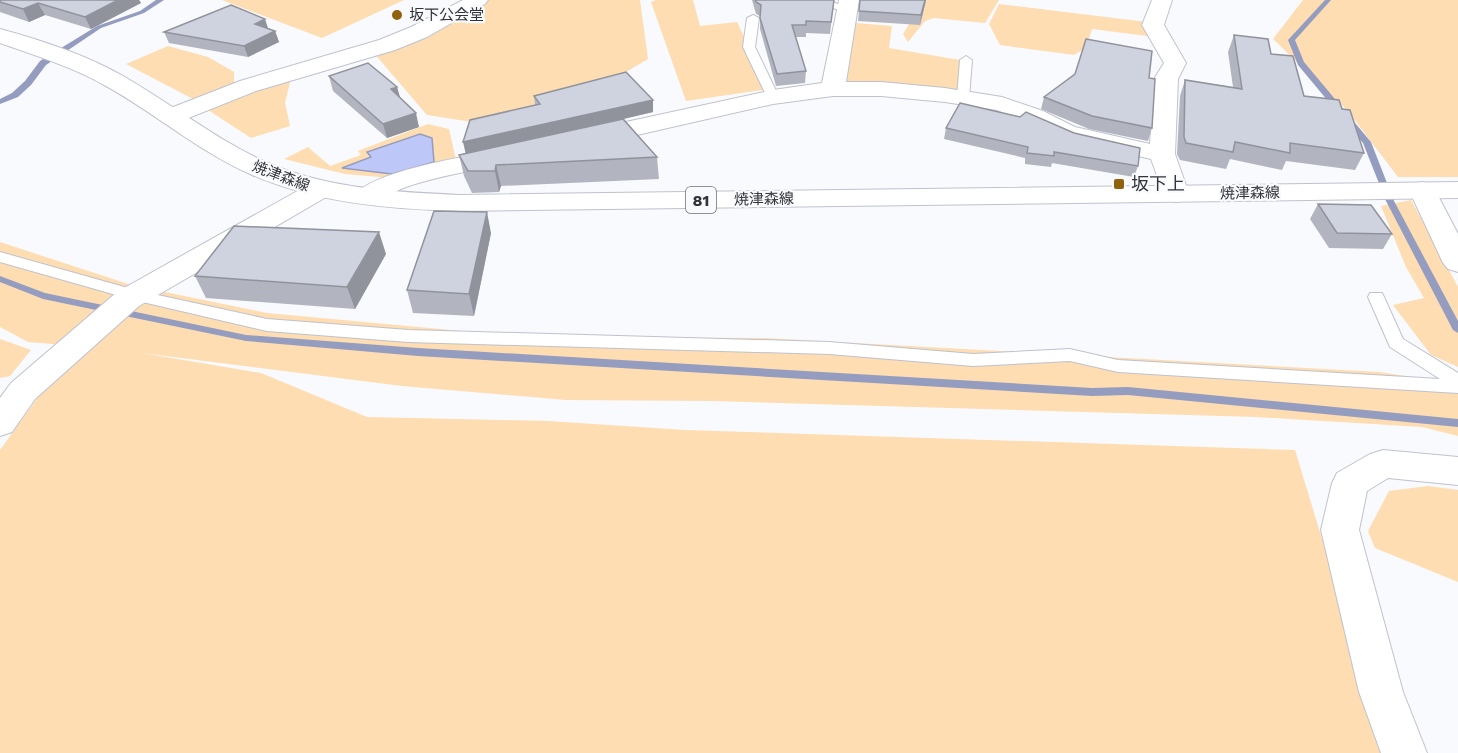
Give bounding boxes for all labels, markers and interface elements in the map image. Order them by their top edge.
place label: 坂下公会堂 [409,6,484,24]
marker: 坂下公会堂 [390,8,404,22]
street label: 焼津森線 [250,157,312,195]
place label: 坂下上 [1131,173,1185,194]
marker: 坂下上 [1112,177,1126,191]
street label: 焼津森線 [1220,183,1280,203]
road number: 81 [686,187,716,213]
street label: 焼津森線 [734,189,794,209]

